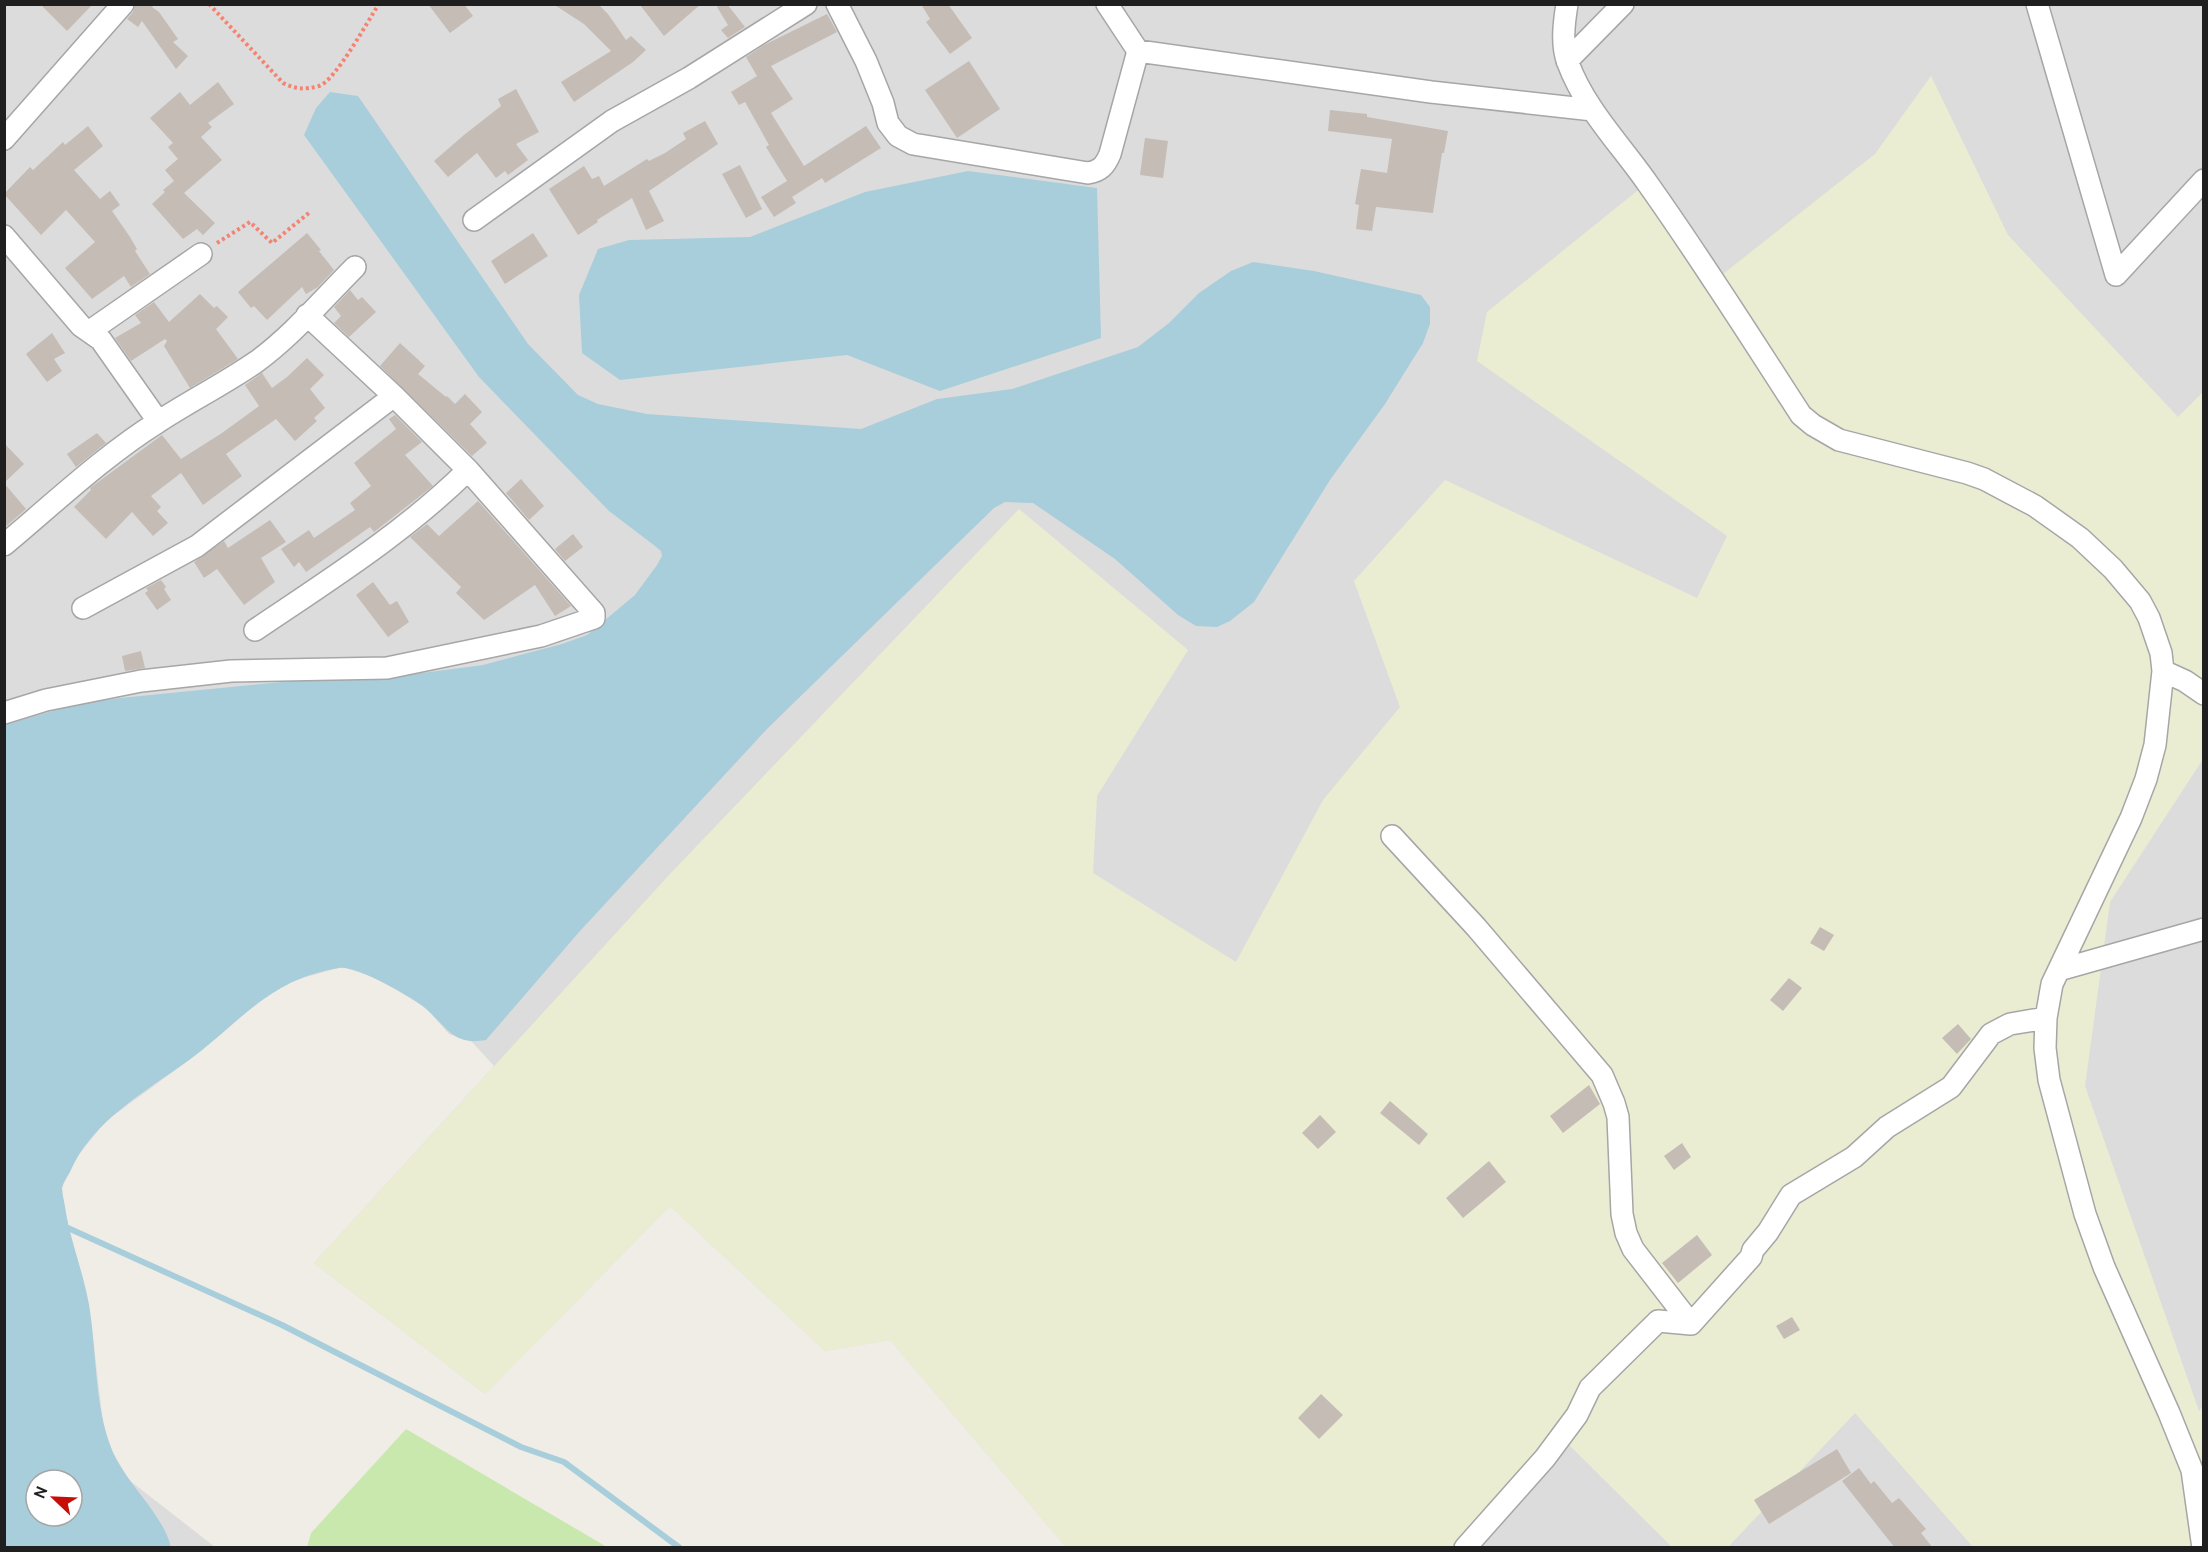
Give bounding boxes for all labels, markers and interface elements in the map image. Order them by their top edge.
north arrow [24,1468,84,1528]
text: N [30,1483,52,1501]

